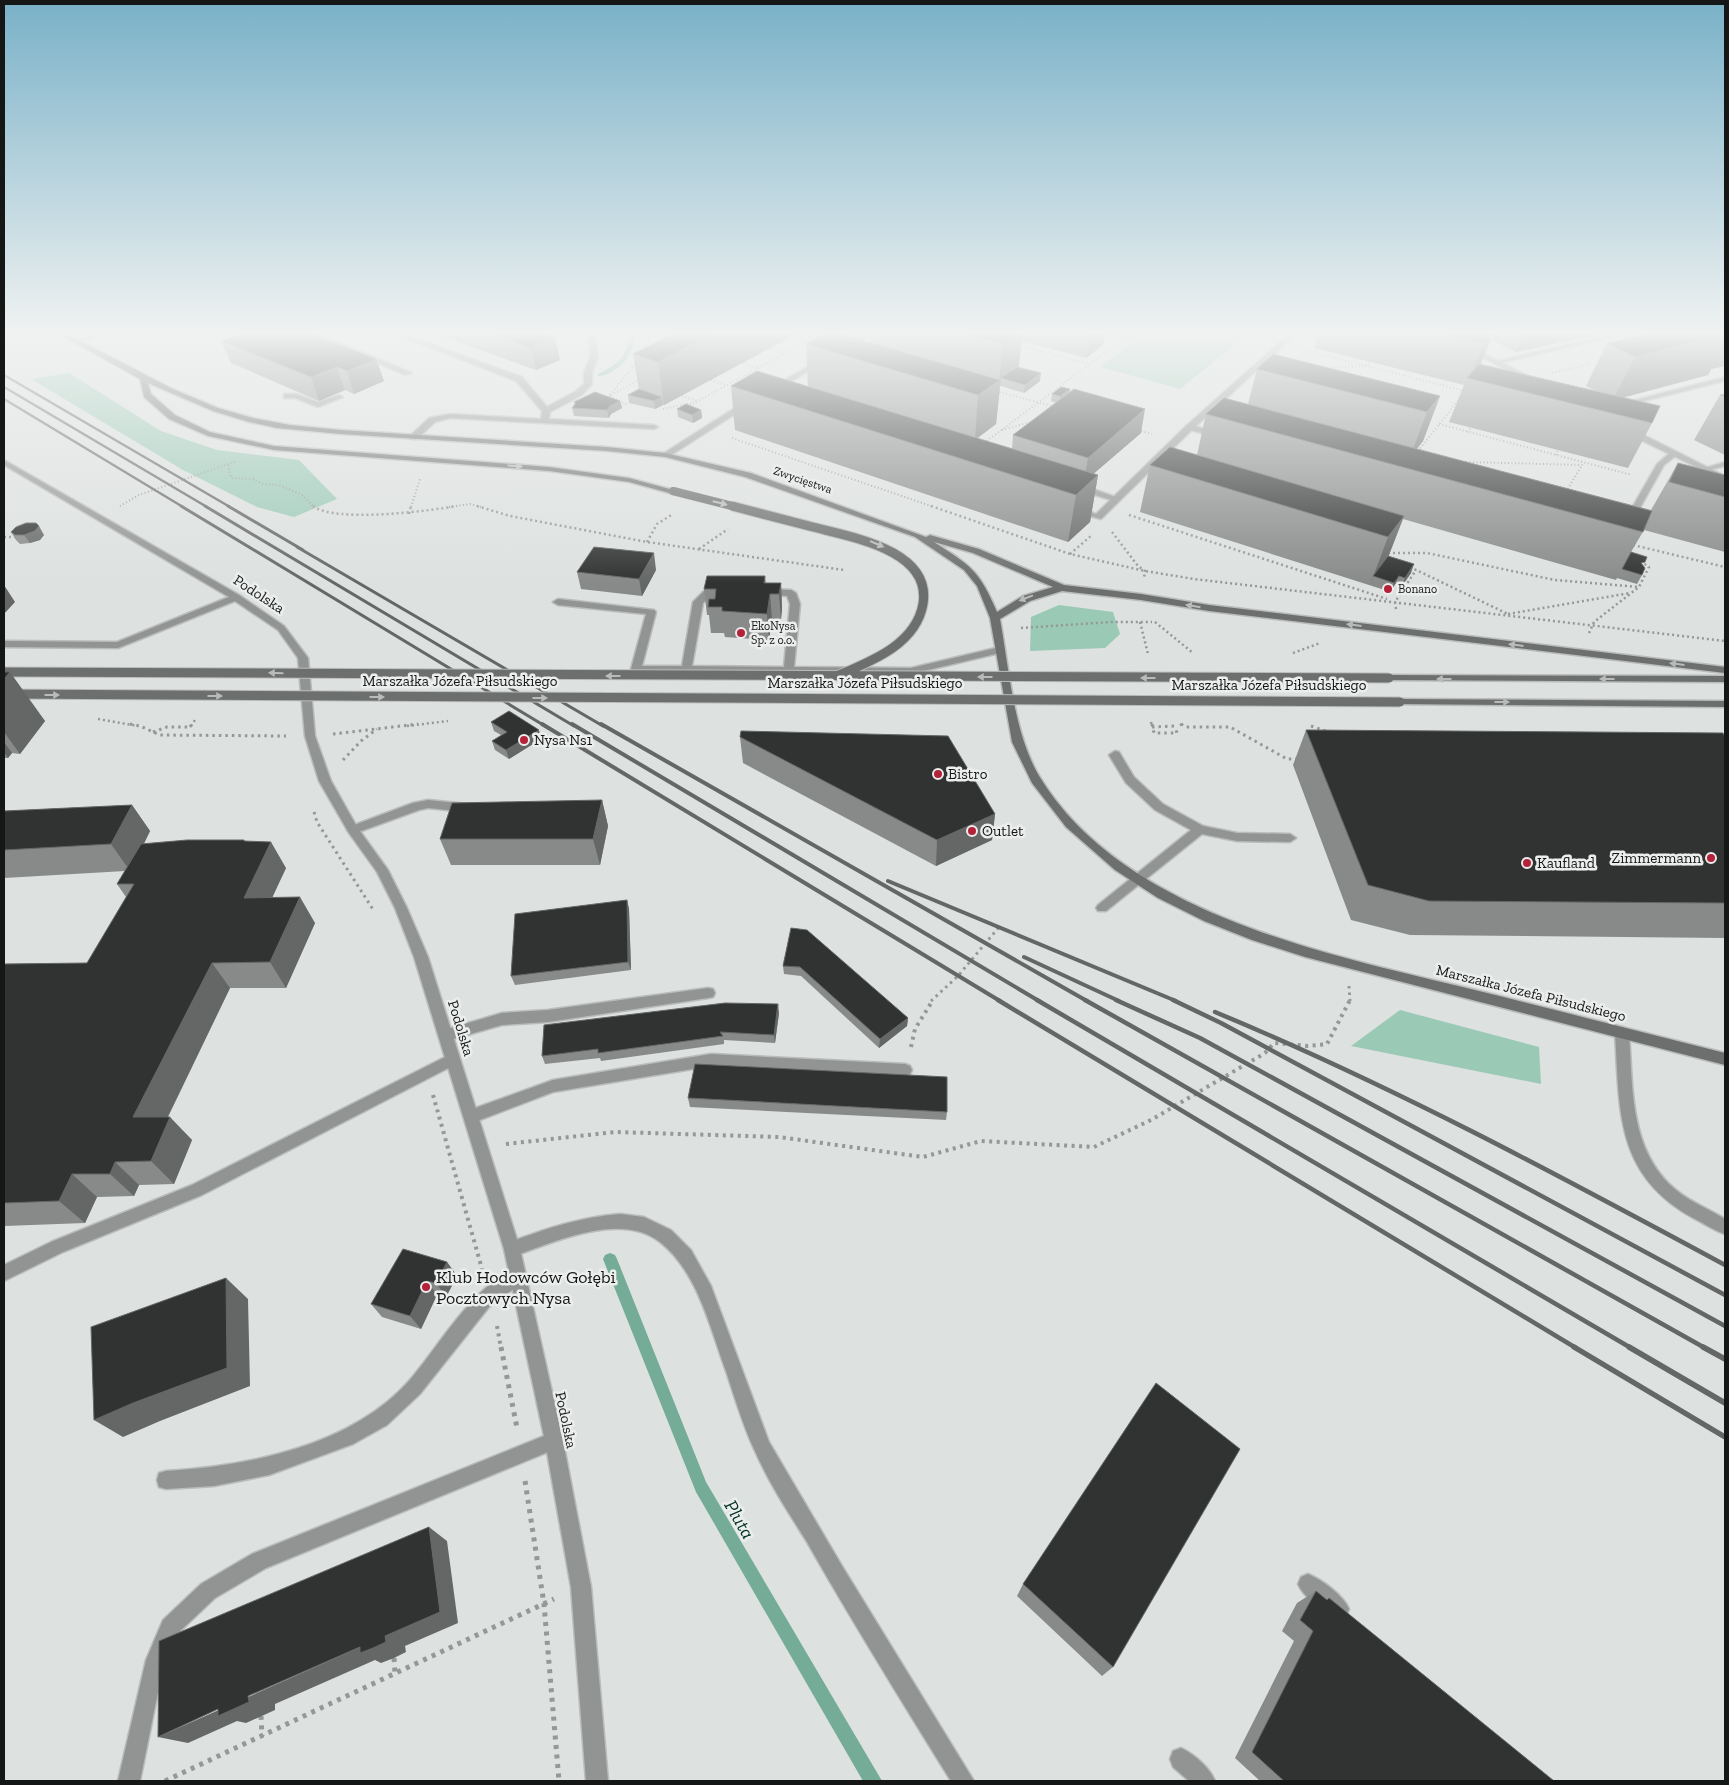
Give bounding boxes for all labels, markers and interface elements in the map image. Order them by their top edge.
one-way arrow [507,462,523,470]
street label: Zwycięstwa [772,463,834,497]
one-way arrow [713,499,728,507]
one-way arrow [870,541,884,549]
street label: Podolska [230,571,288,617]
place label: Bonano [1398,582,1437,596]
marker: Bonano [1382,583,1394,595]
one-way arrow [1018,594,1033,602]
one-way arrow [1185,601,1201,609]
place label: EkoNysa Sp. z o.o. [751,619,796,647]
one-way arrow [1346,621,1362,629]
marker: EkoNysa Sp. z o.o. [735,627,747,639]
one-way arrow [1507,640,1523,648]
one-way arrow [1669,660,1685,668]
one-way arrow [267,669,283,677]
street label: Marszałka Józefa Piłsudskiego [363,672,558,690]
one-way arrow [605,672,621,680]
one-way arrow [977,673,993,681]
street label: Marszałka Józefa Piłsudskiego [768,674,963,692]
one-way arrow [1140,674,1156,682]
one-way arrow [1436,675,1452,683]
one-way arrow [1598,675,1614,683]
street label: Marszałka Józefa Piłsudskiego [1172,676,1367,694]
one-way arrow [45,691,61,699]
one-way arrow [207,692,223,700]
one-way arrow [370,693,386,701]
one-way arrow [532,694,548,702]
one-way arrow [1494,698,1510,706]
place label: Nysa Ns1 [534,731,592,749]
marker: Nysa Ns1 [518,734,530,746]
place label: Bistro [948,765,988,783]
marker: Bistro [932,768,944,780]
place label: Outlet [982,822,1024,840]
marker: Outlet [966,825,978,837]
place label: Zimmermann [1612,849,1701,867]
marker: Zimmermann [1705,852,1717,864]
place label: Kaufland [1537,854,1596,872]
marker: Kaufland [1521,857,1533,869]
street label: Marszałka Józefa Piłsudskiego [1434,961,1628,1025]
street label: Podolska [444,998,478,1058]
place label: Klub Hodowców Gołębi Pocztowych Nysa [436,1266,616,1309]
marker: Klub Hodowców Gołębi Pocztowych Nysa [420,1281,432,1293]
street label: Podolska [551,1390,581,1450]
water label: Pluta [719,1496,760,1543]

